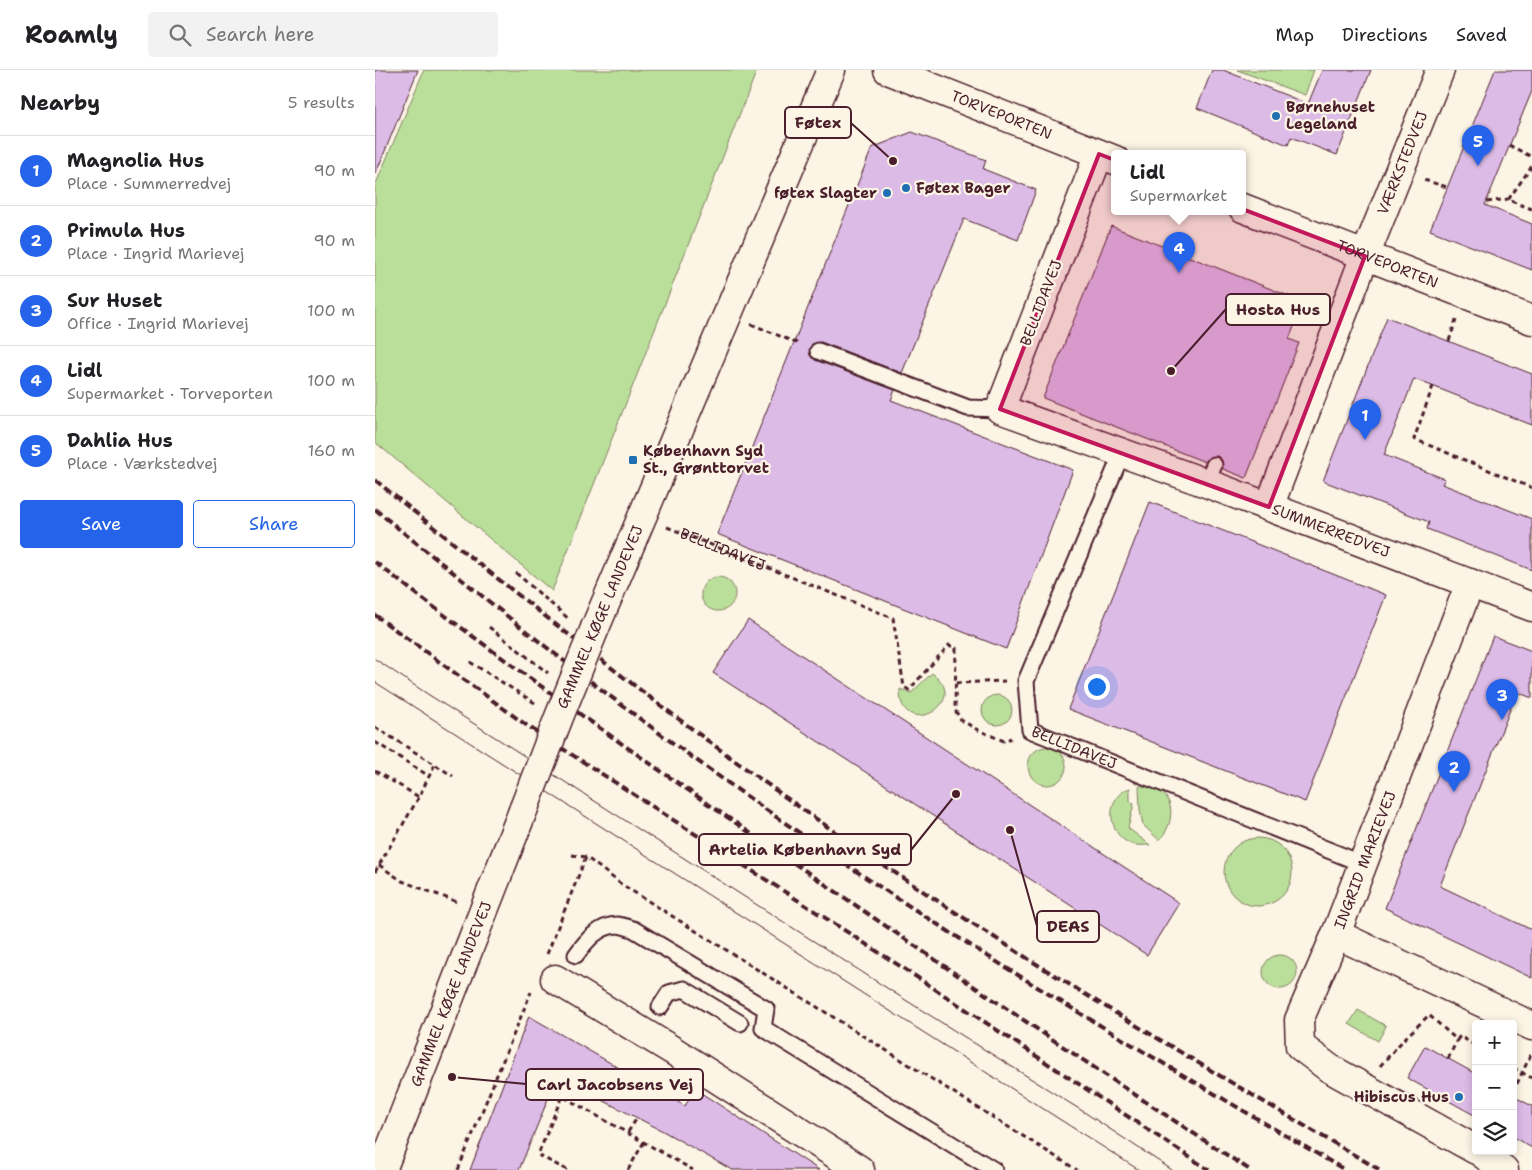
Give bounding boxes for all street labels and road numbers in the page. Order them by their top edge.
street label: TORVEPORTEN [948,86,1055,144]
street label: VÆRKSTEDVEJ [1373,108,1432,218]
street label: TORVEPORTEN [1334,235,1441,293]
street label: BELLIDAVEJ [1015,257,1067,349]
street label: SUMMERREDVEJ [1269,499,1393,562]
street label: GAMMEL KØGE LANDEVEJ [552,522,648,712]
street label: BELLIDAVEJ [677,523,768,576]
street label: BELLIDAVEJ [1028,722,1120,774]
street label: INGRID MARIEVEJ [1329,788,1401,932]
street label: GAMMEL KØGE LANDEVEJ [406,899,496,1090]

